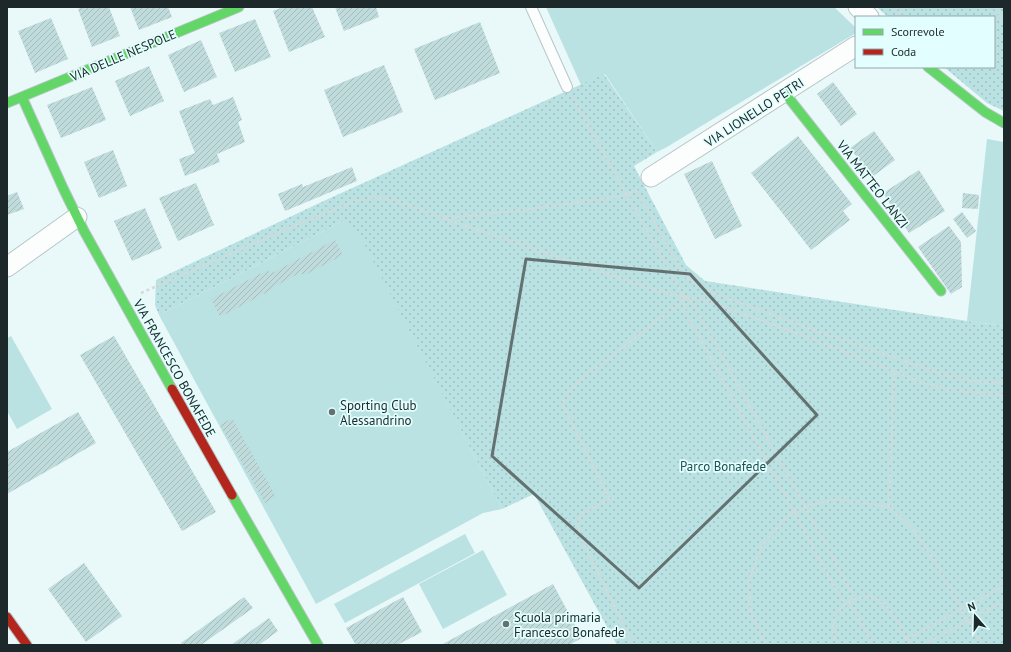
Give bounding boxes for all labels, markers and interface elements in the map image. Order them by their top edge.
legend [855,16,995,68]
text: Scorrevole [891,24,945,39]
street label: VIA DELLE NESPOLE [67,25,179,86]
text: Coda [891,44,916,59]
street label: VIA LIONELLO PETRI [701,74,807,151]
street label: VIA MATTEO LANZI [832,136,912,232]
street label: VIA FRANCESCO BONAFEDE [129,295,220,440]
place label: Sporting Club Alessandrino [340,397,416,429]
marker: Sporting Club Alessandrino [327,407,337,417]
park label: Parco Bonafede [680,458,766,475]
north arrow [955,596,995,636]
text: N [966,599,977,614]
place label: Scuola primaria Francesco Bonafede [514,609,625,641]
marker: Scuola primaria Francesco Bonafede [501,619,511,629]

